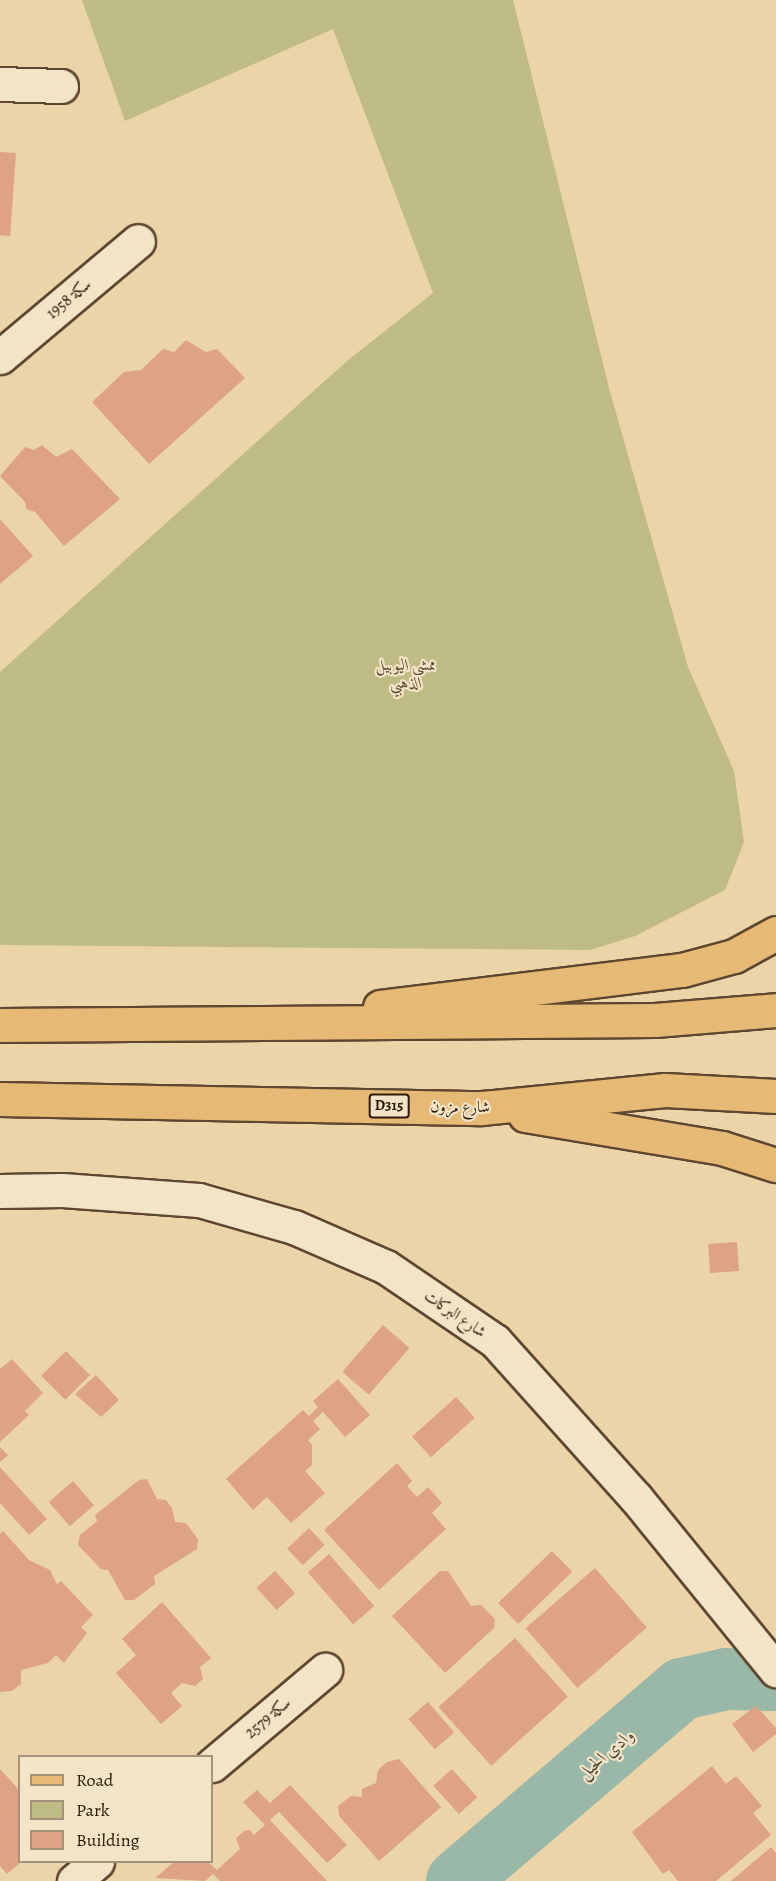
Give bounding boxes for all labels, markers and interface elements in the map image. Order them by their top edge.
street label: سكة 1958 [43,275,95,323]
park label: ممشى اليوبيل الذهبي [375,655,437,693]
road number: D315 [368,1094,410,1118]
street label: شارع مزون [430,1097,490,1117]
street label: شارع البركات [420,1286,490,1342]
street label: سكة 2579 [241,1693,295,1743]
water label: وادي الحيل [573,1724,639,1784]
legend [18,1755,213,1863]
text: Road [76,1768,113,1792]
text: Park [76,1798,110,1822]
text: Building [76,1828,140,1852]

